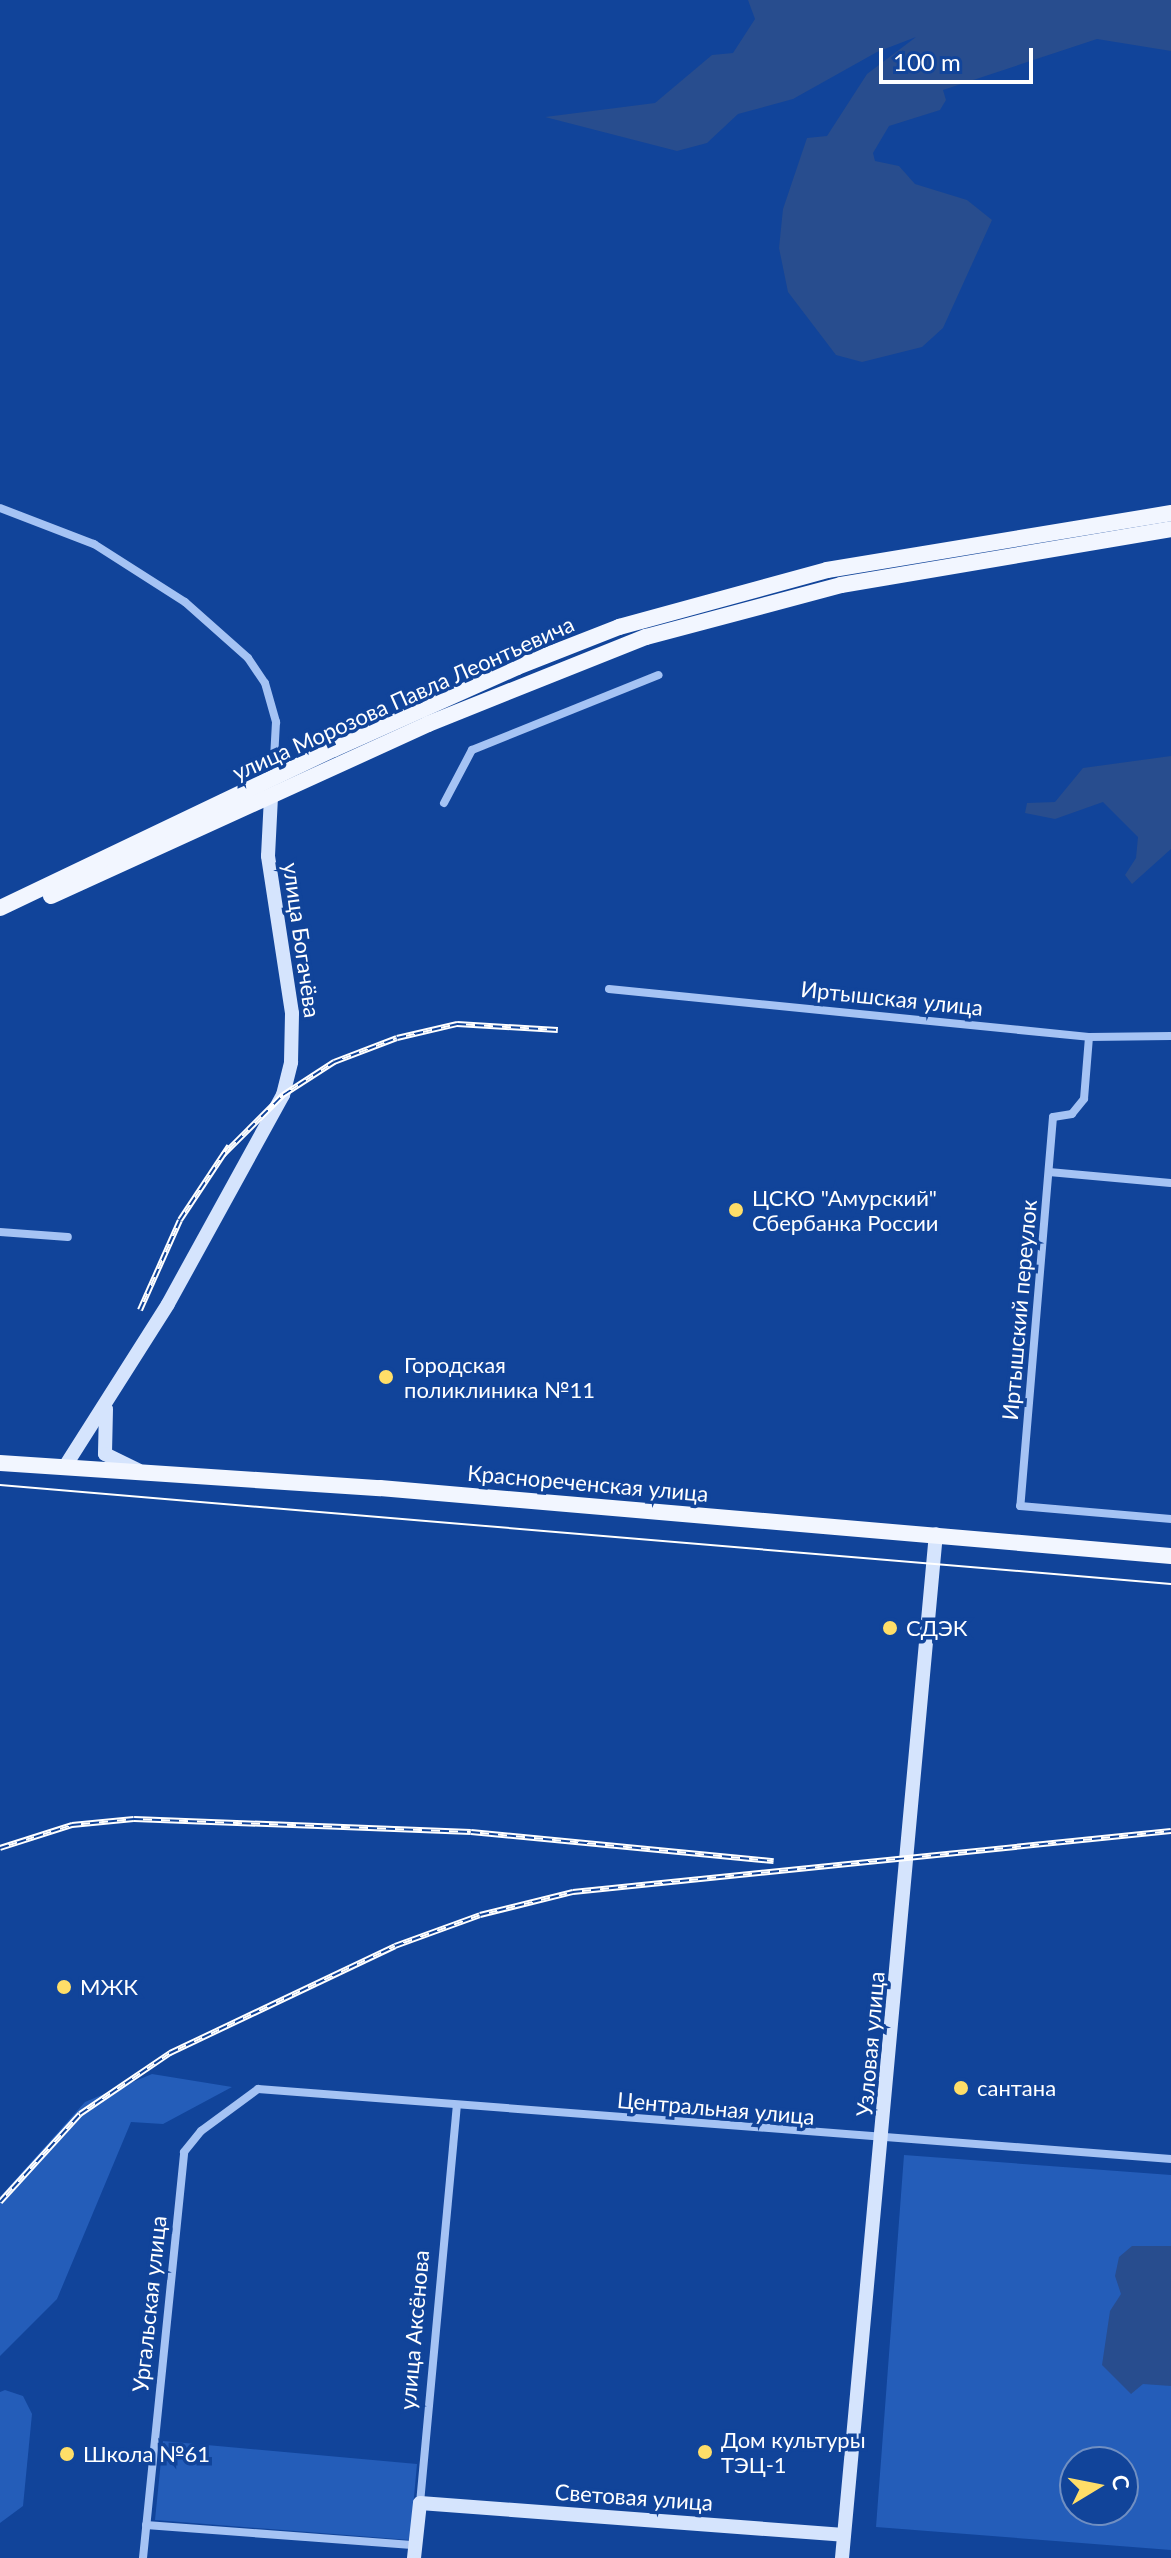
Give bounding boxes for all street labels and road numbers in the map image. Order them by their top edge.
street label: улица Морозова Павла Леонтьевича [228,610,578,786]
street label: улица Богачёва [278,861,326,1019]
street label: Иртышская улица [800,975,984,1021]
street label: Иртышский переулок [996,1199,1042,1421]
street label: Краснореченская улица [466,1459,710,1507]
street label: Узловая улица [850,1970,890,2118]
street label: Центральная улица [616,2086,816,2130]
street label: Ургальская улица [127,2214,171,2394]
street label: улица Аксёнова [394,2249,434,2411]
street label: Световая улица [554,2478,714,2516]

